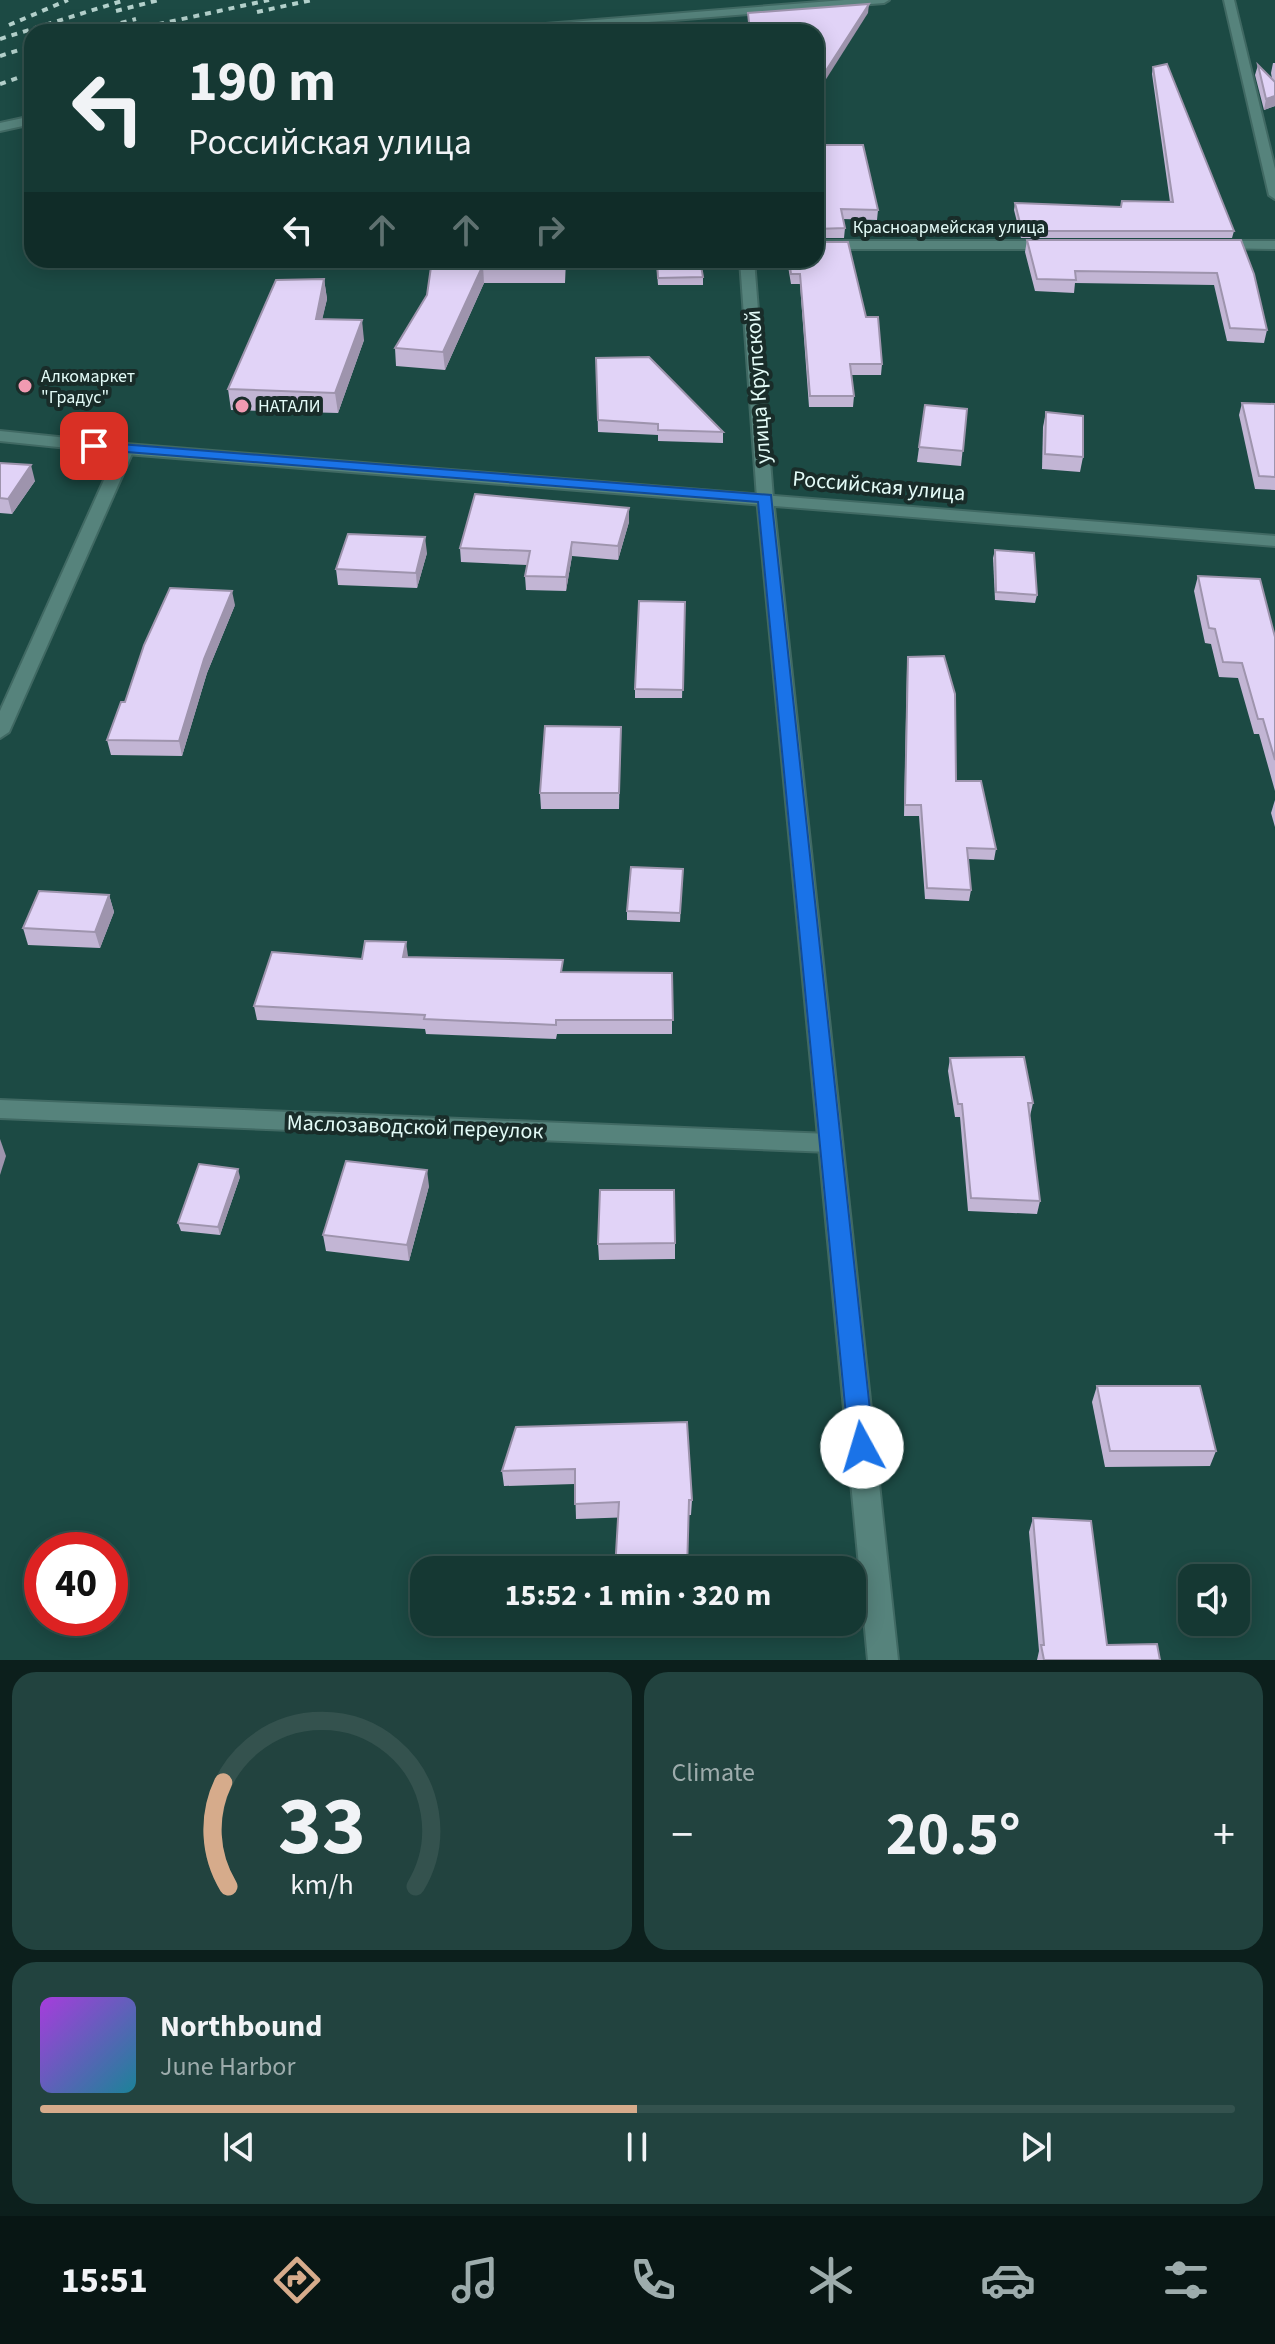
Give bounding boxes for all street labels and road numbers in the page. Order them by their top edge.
street label: Красноармейская улица [853,215,1045,240]
street label: улица Крупской [737,309,779,465]
street label: Российская улица [791,462,967,509]
street label: Маслозаводской переулок [286,1107,544,1147]

